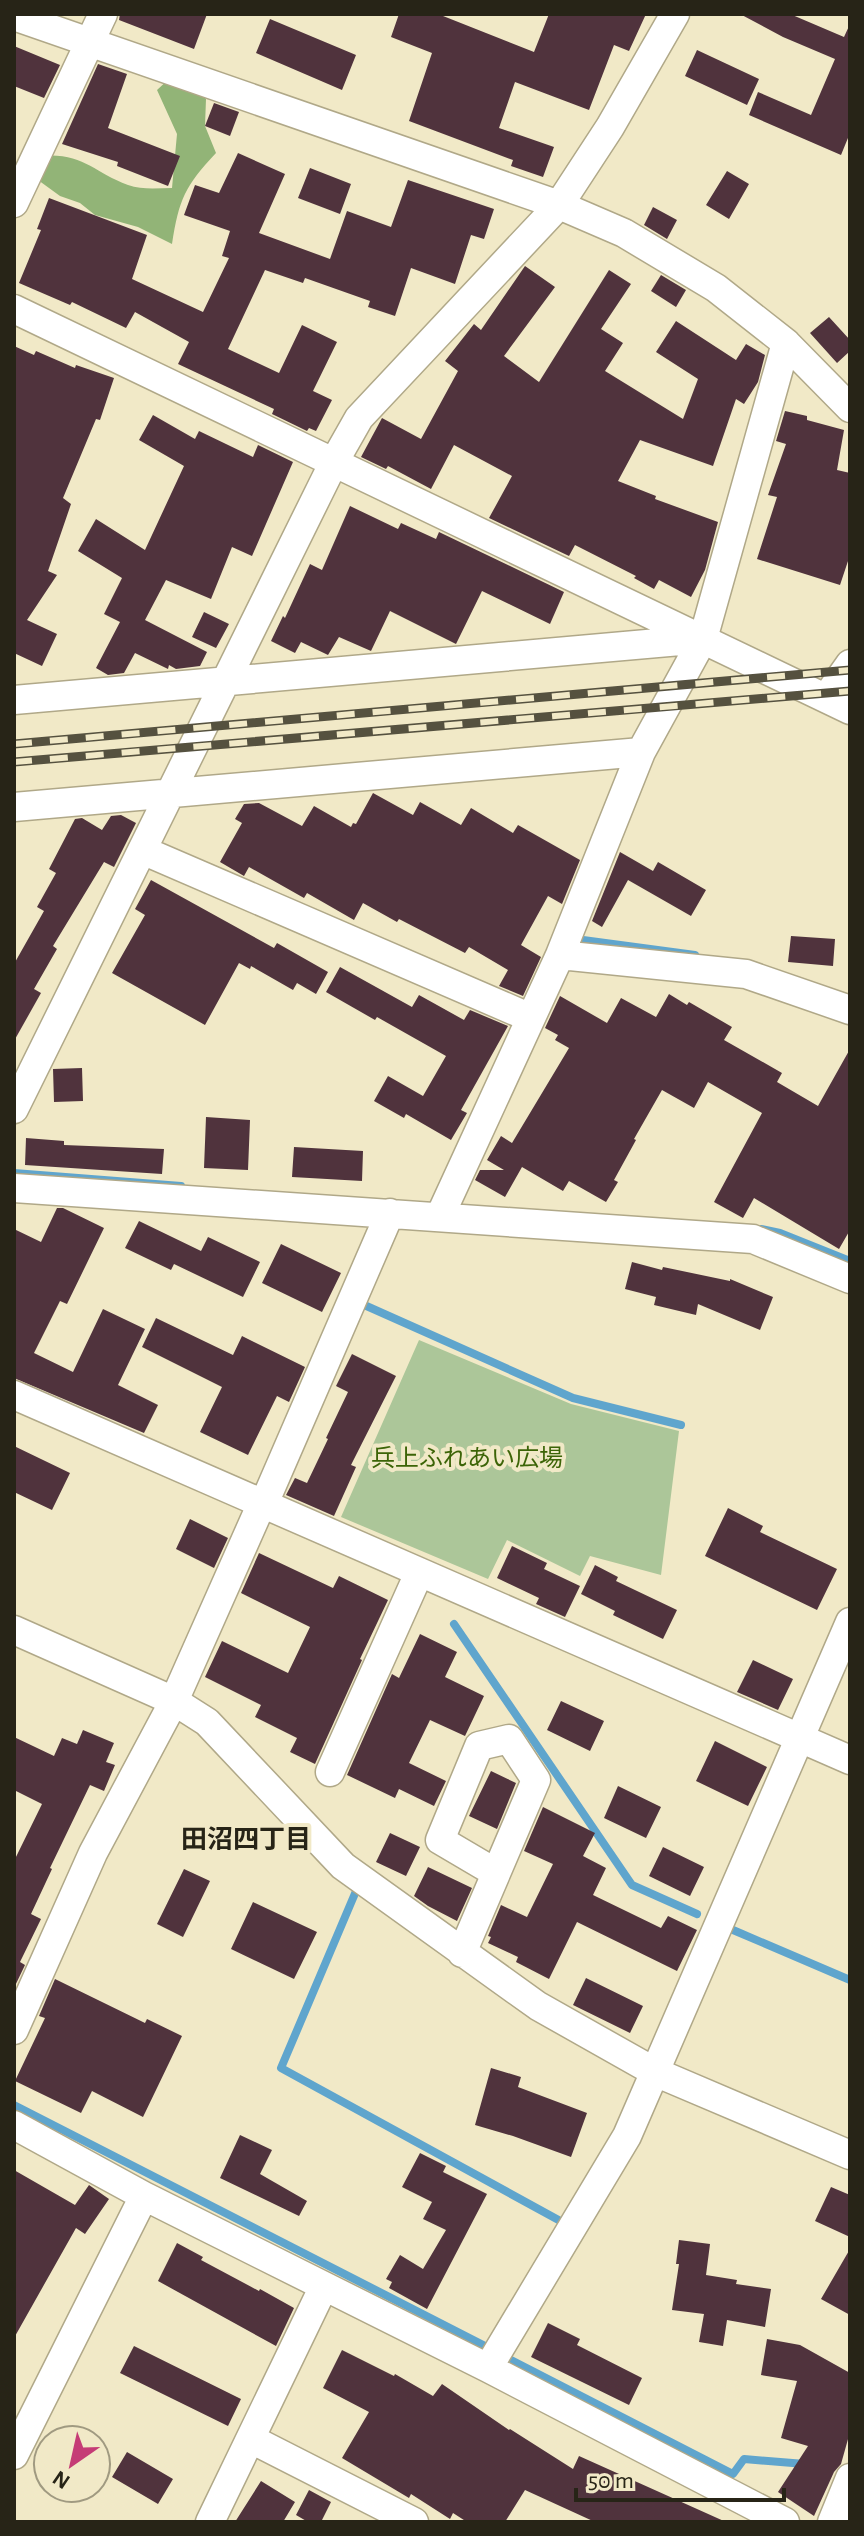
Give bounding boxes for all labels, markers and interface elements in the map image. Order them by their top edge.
park label: 兵上ふれあい広場 [371,1445,563,1471]
district label: 田沼四丁目 [181,1826,311,1853]
north arrow [32,2424,112,2504]
scale bar [576,2452,784,2502]
text: N [49,2466,74,2493]
text: 50 m [588,2469,634,2493]

